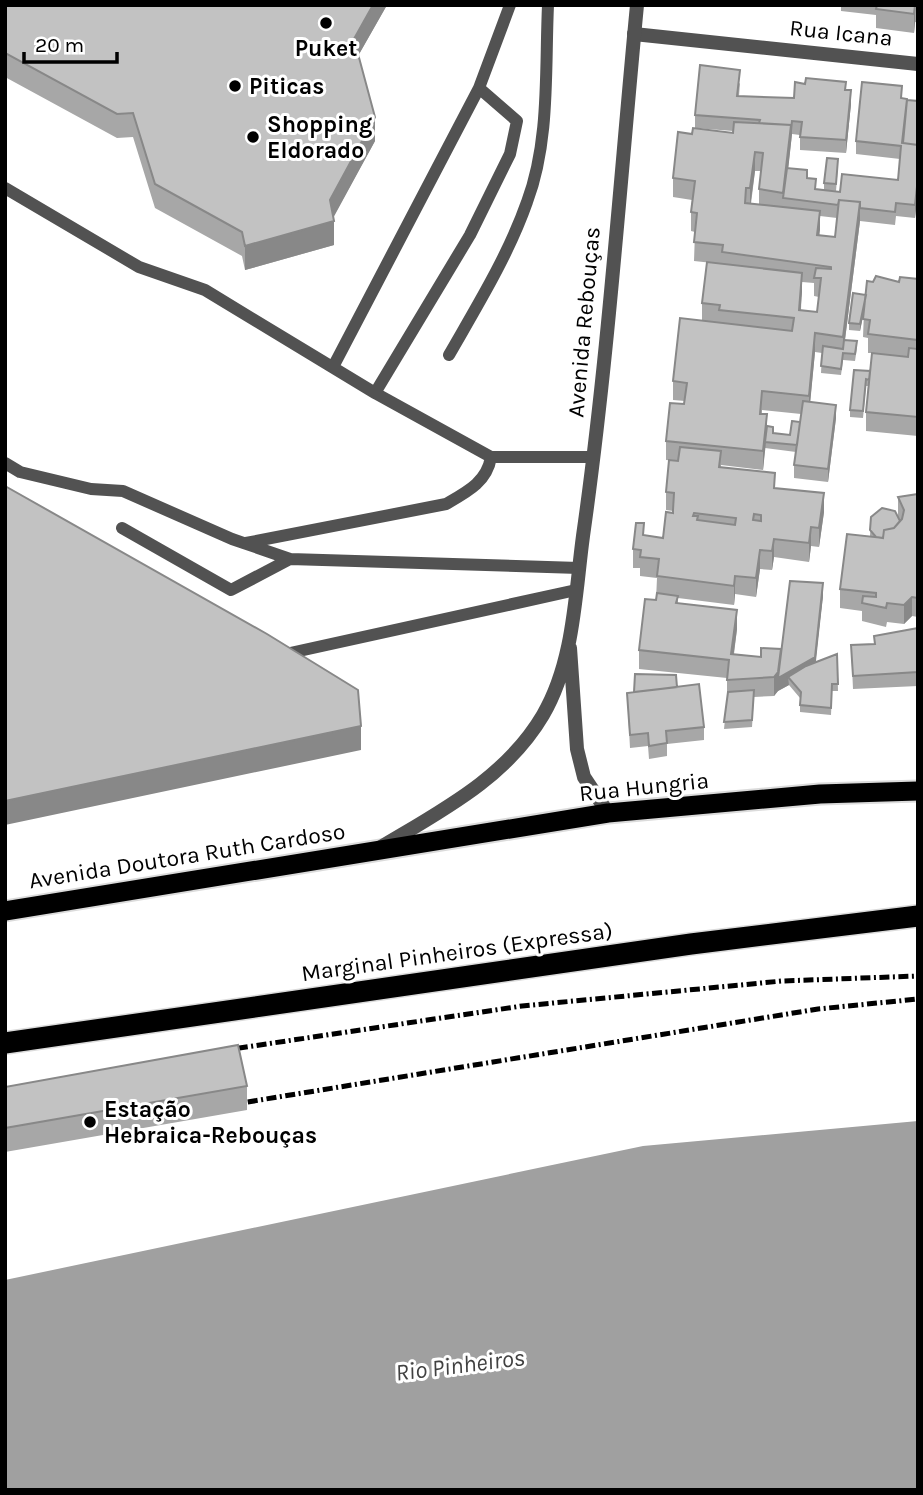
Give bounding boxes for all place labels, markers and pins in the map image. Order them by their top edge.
marker: Puket [318,15,334,31]
place label: Puket [295,35,357,62]
place label: Piticas [249,73,324,100]
marker: Piticas [227,78,243,94]
place label: Shopping Eldorado [267,111,372,164]
marker: Shopping Eldorado [245,129,261,145]
place label: Estação Hebraica-Rebouças [104,1096,317,1149]
marker: Estação Hebraica-Rebouças [82,1114,98,1130]

